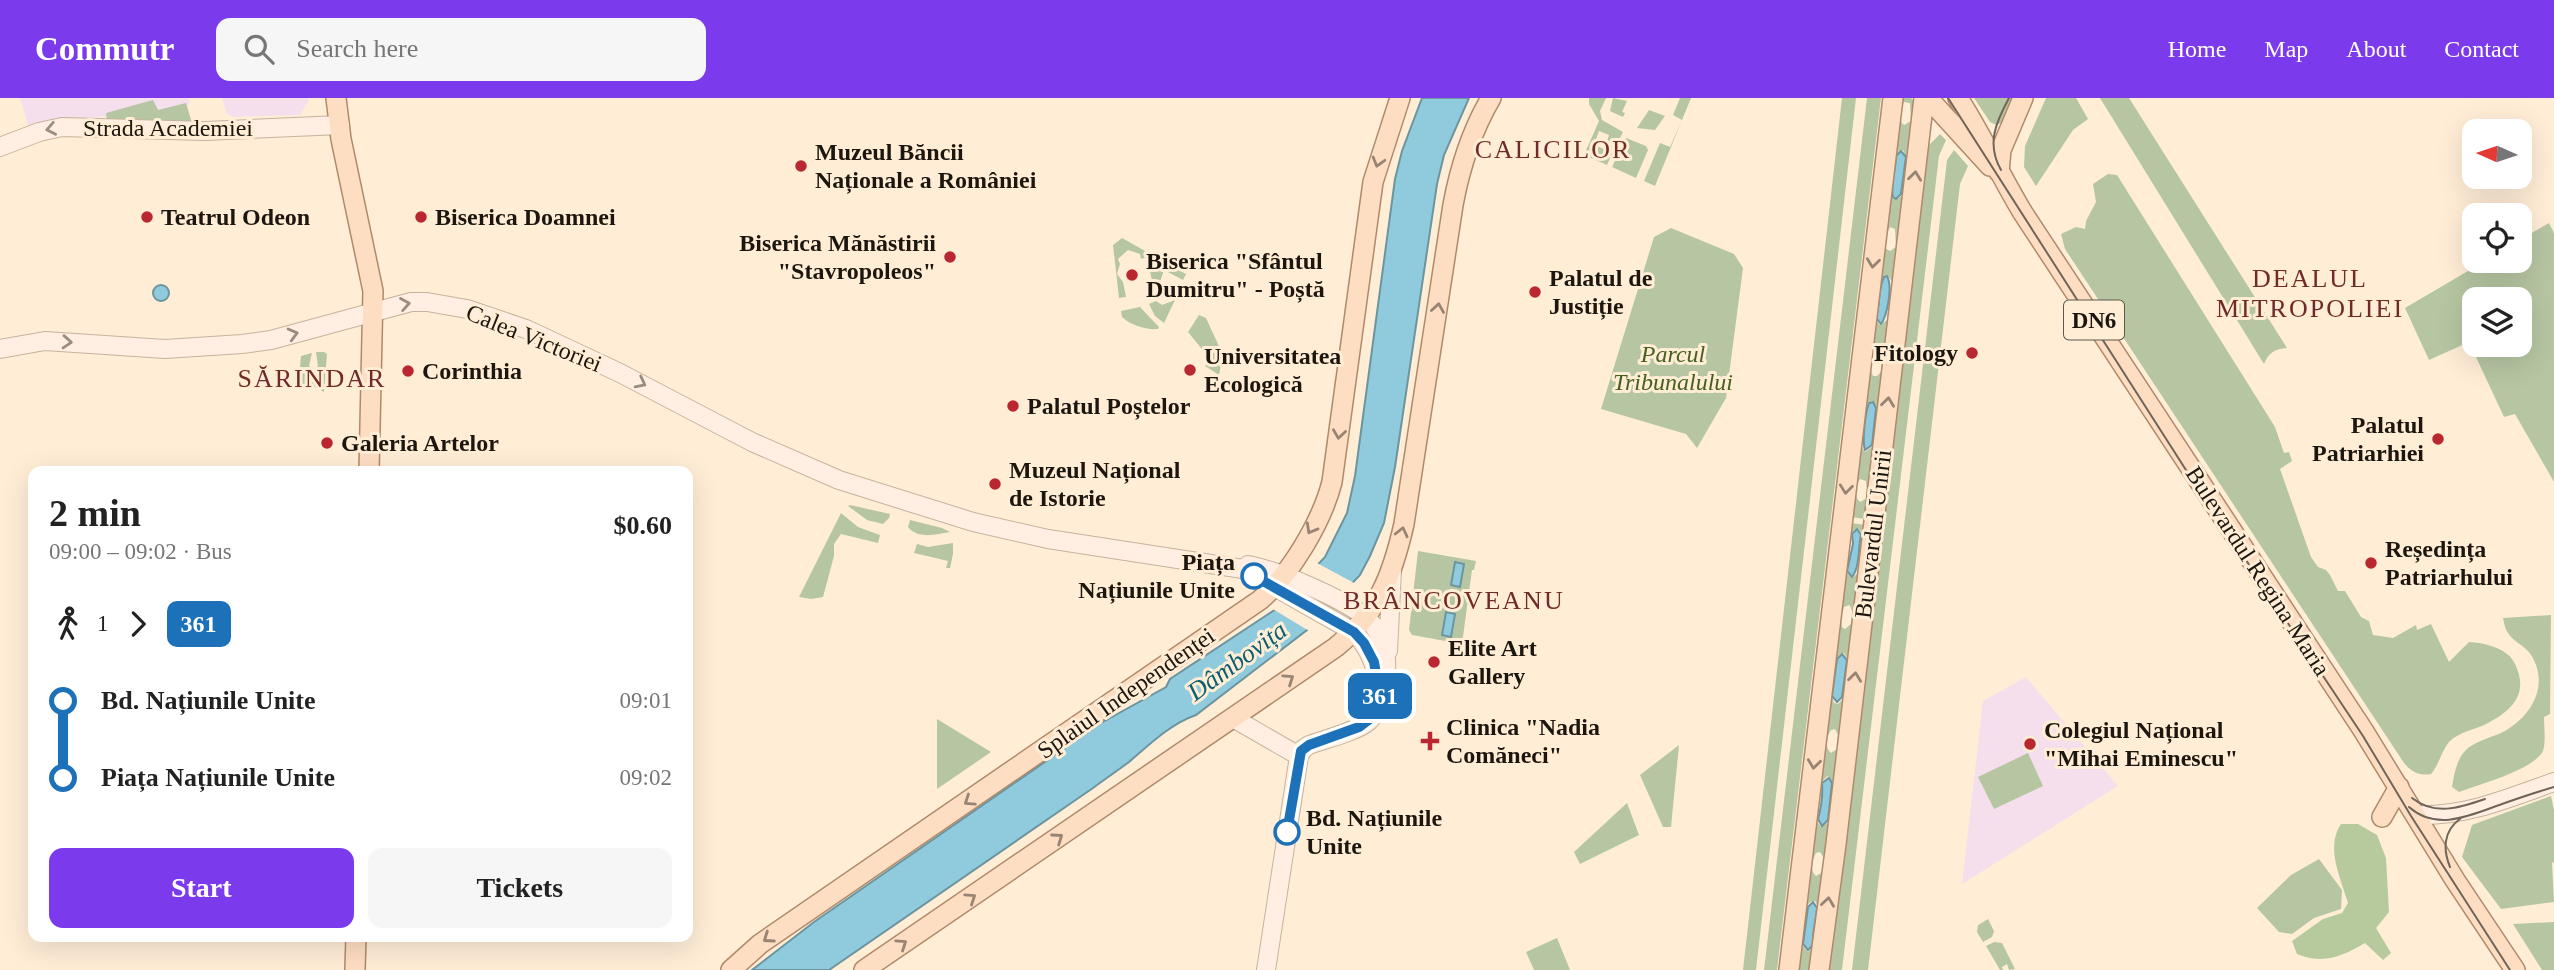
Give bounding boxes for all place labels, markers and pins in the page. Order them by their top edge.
place label: Muzeul Băncii Naționale a României [815,139,1037,194]
marker: Muzeul Băncii Naționale a României [793,158,809,174]
place label: Teatrul Odeon [161,204,310,230]
place label: Biserica Doamnei [435,204,616,230]
marker: Teatrul Odeon [139,209,155,225]
marker: Biserica Doamnei [413,209,429,225]
place label: Biserica Mănăstirii "Stavropoleos" [739,230,936,284]
place label: Biserica "Sfântul Dumitru" - Poștă [1146,248,1325,303]
marker: Biserica Mănăstirii "Stavropoleos" [942,249,958,265]
place label: Palatul de Justiție [1549,265,1653,320]
marker: Biserica "Sfântul Dumitru" - Poștă [1124,267,1140,283]
marker: Palatul de Justiție [1527,284,1543,300]
place label: Fitology [1874,340,1958,366]
place label: Universitatea Ecologică [1204,343,1341,397]
marker: Fitology [1964,345,1980,361]
place label: Corinthia [422,358,522,384]
marker: Universitatea Ecologică [1182,362,1198,378]
marker: Corinthia [400,363,416,379]
place label: Palatul Poștelor [1027,393,1191,420]
marker: Palatul Poștelor [1005,398,1021,414]
place label: Palatul Patriarhiei [2312,412,2424,466]
place label: Galeria Artelor [341,430,499,456]
marker: Palatul Patriarhiei [2430,431,2446,447]
marker: Galeria Artelor [319,435,335,451]
place label: Muzeul Național de Istorie [1009,457,1181,511]
marker: Muzeul Național de Istorie [987,476,1003,492]
place label: Reședința Patriarhului [2385,536,2513,590]
place label: Piața Națiunile Unite [1078,549,1235,604]
marker: Reședința Patriarhului [2363,555,2379,571]
marker: Piața Națiunile Unite [1241,563,1267,589]
place label: Elite Art Gallery [1448,635,1537,689]
marker: Elite Art Gallery [1426,654,1442,670]
place label: Clinica "Nadia Comăneci" [1446,714,1600,768]
place label: Colegiul Național "Mihai Eminescu" [2044,717,2238,771]
marker: Clinica "Nadia Comăneci" [1420,731,1440,751]
marker: Colegiul Național "Mihai Eminescu" [2022,736,2038,752]
place label: Bd. Națiunile Unite [1306,805,1442,859]
marker: Bd. Națiunile Unite [1274,819,1300,845]

